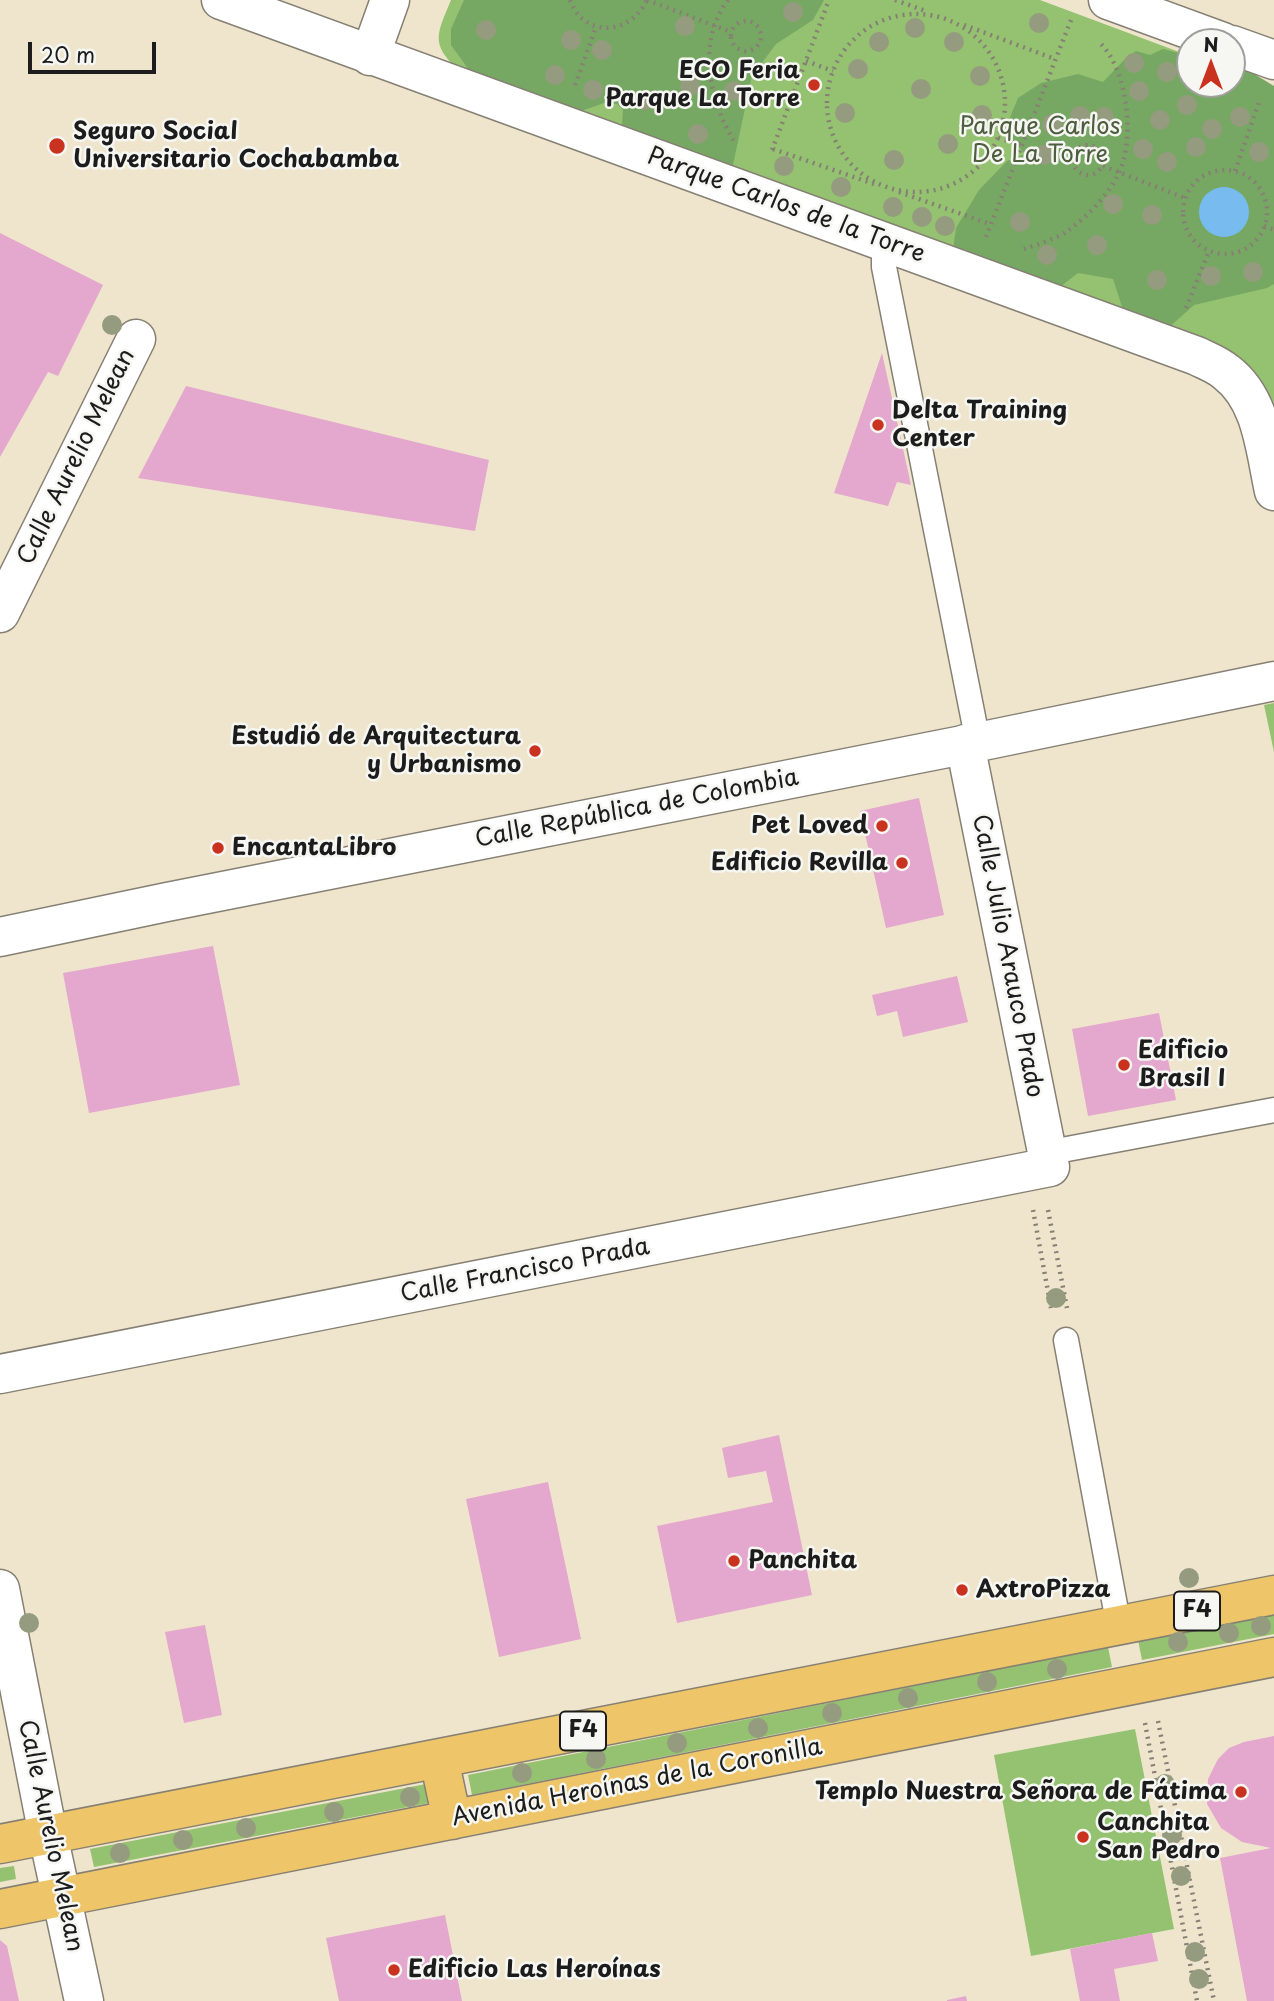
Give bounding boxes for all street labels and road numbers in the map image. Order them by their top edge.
street label: Parque Carlos de la Torre [643,142,929,270]
street label: Calle Aurelio Melean [12,344,142,570]
street label: Calle República de Colombia [473,763,801,855]
street label: Calle Julio Arauco Prado [965,812,1049,1100]
street label: Calle Francisco Prada [398,1233,652,1309]
road number: F4 [1174,1592,1220,1630]
road number: F4 [560,1712,606,1750]
street label: Calle Aurelio Melean [11,1717,89,1955]
street label: Avenida Heroínas de la Coronilla [449,1733,825,1833]

